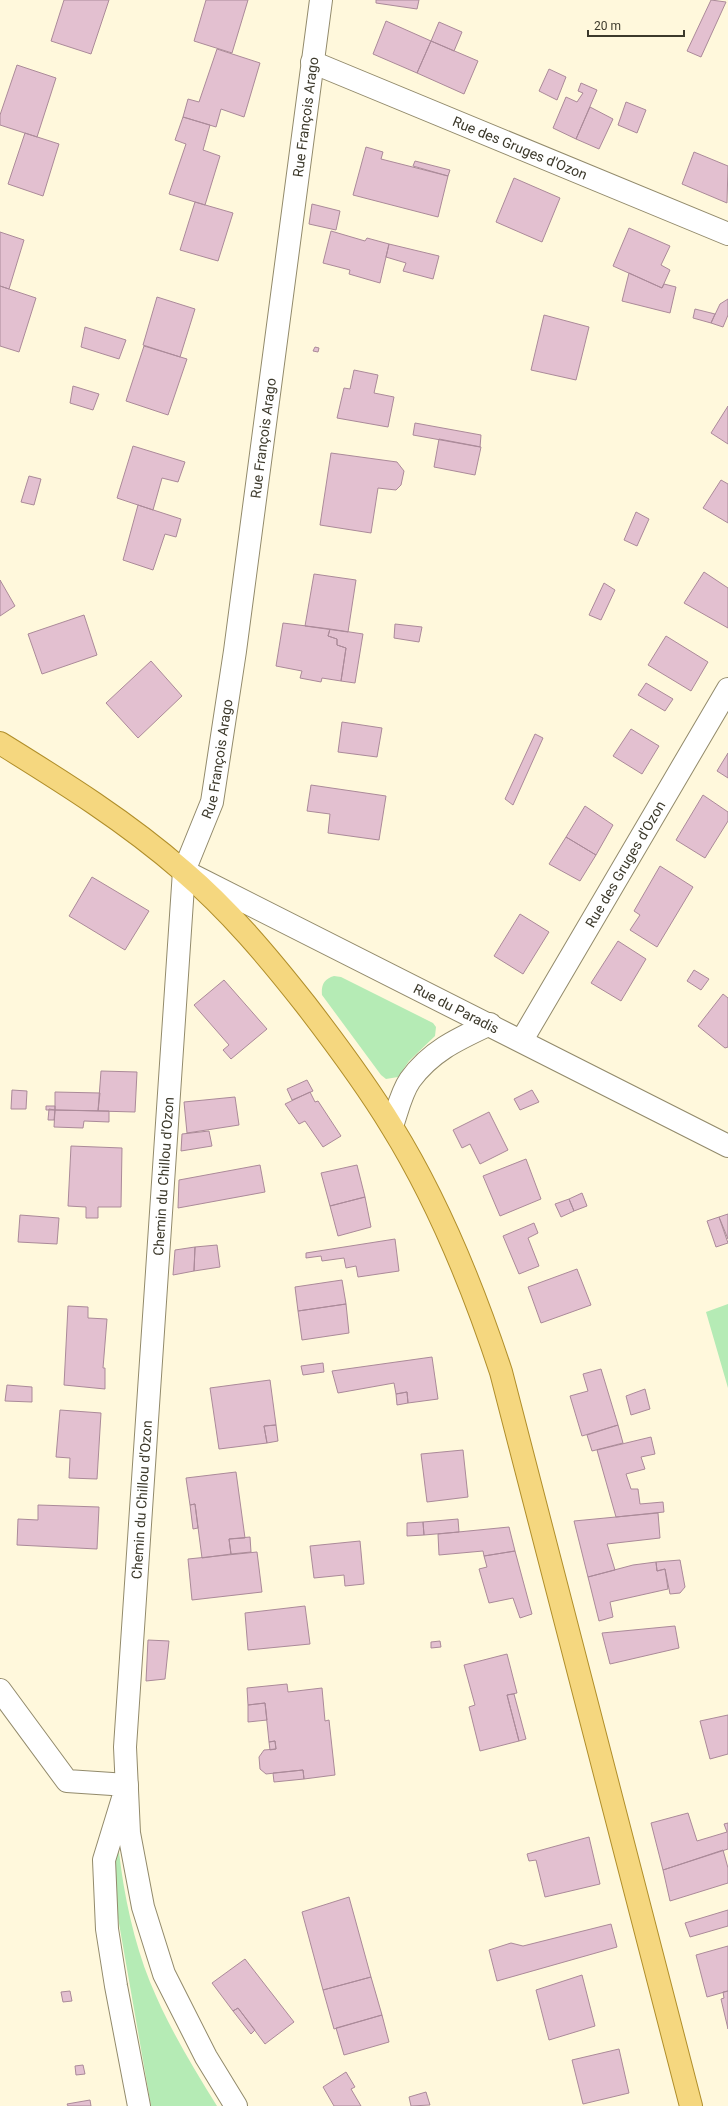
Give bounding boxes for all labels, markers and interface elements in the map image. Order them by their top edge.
scale bar [588,12,684,38]
text: 20 m [594,19,621,33]
street label: Rue François Arago [290,56,321,178]
street label: Rue des Gruges d'Ozon [450,113,590,183]
street label: Rue François Arago [247,377,279,499]
street label: Rue François Arago [198,698,236,821]
street label: Rue des Gruges d'Ozon [582,798,669,930]
street label: Rue du Paradis [411,980,501,1037]
street label: Chemin du Chillou d'Ozon [150,1096,177,1256]
street label: Chemin du Chillou d'Ozon [128,1420,155,1580]

